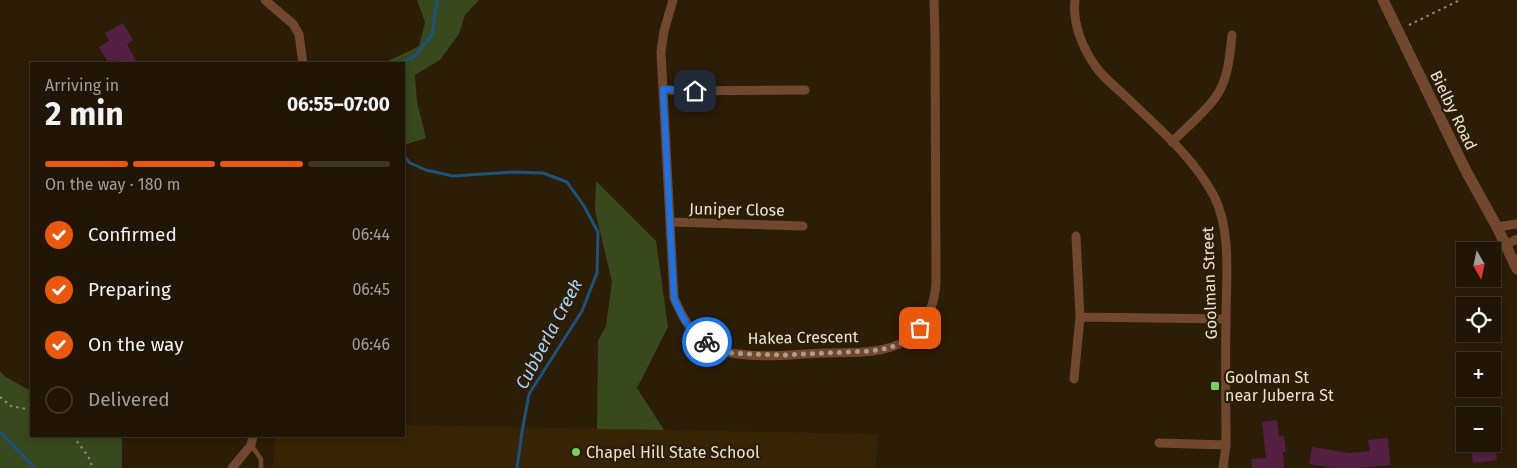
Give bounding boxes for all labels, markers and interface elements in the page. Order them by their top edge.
street label: Bielby Road [1426,67,1481,153]
pin [674,70,716,112]
text: Arriving in [45,76,119,95]
icon: home [681,77,709,105]
text: 06:55–07:00 [287,93,390,116]
text: 2 min [45,95,124,133]
text: On the way · 180 m [45,175,180,194]
street label: Juniper Close [689,199,785,220]
icon: check [45,221,73,249]
text: Confirmed [88,223,177,246]
text: 06:44 [352,225,390,244]
street label: Goolman Street [1198,226,1221,340]
north arrow [1456,242,1501,288]
map controls [1456,242,1501,452]
water label: Cubberla Creek [511,275,587,393]
icon: check [45,276,73,304]
text: Preparing [88,278,171,301]
text: 06:45 [352,280,390,299]
button: locate [1456,297,1501,342]
pin [899,307,941,349]
icon: bag [906,314,934,342]
courier [682,317,732,367]
street label: Hakea Crescent [747,327,859,348]
icon: bike [693,328,721,356]
icon: check [45,331,73,359]
text: On the way [88,333,184,356]
text: 06:46 [352,335,390,354]
button: + [1456,352,1501,397]
place label: Goolman St near Juberra St [1225,368,1334,405]
marker: Goolman St near Juberra St [1209,380,1221,392]
text: Delivered [88,388,170,411]
button: − [1456,407,1501,452]
place label: Chapel Hill State School [586,443,760,462]
marker: Chapel Hill State School [570,446,582,458]

